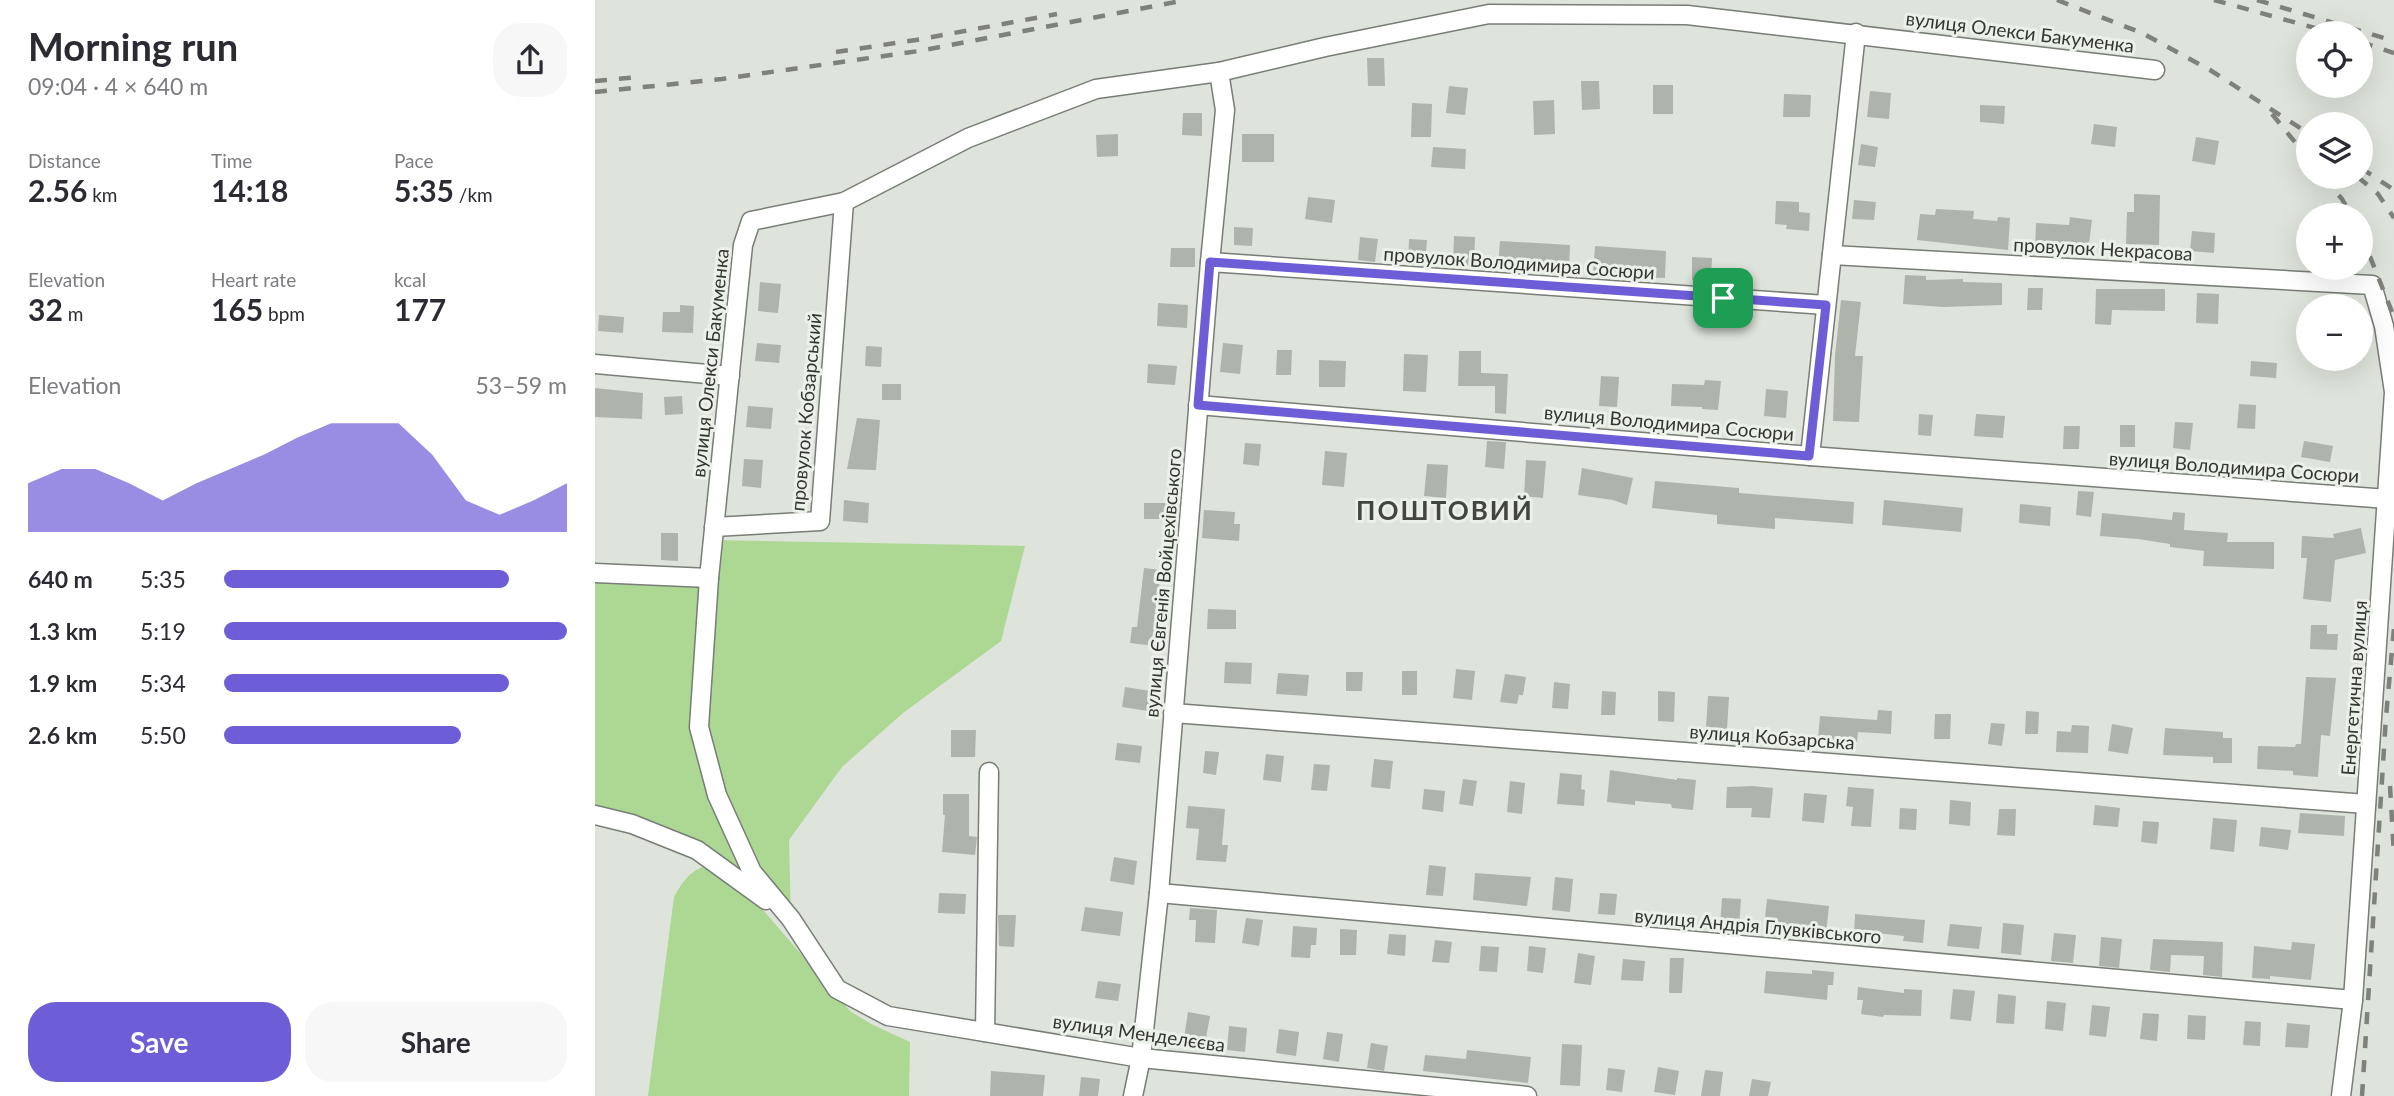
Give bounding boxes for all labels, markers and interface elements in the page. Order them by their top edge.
street label: вулиця Олекси Бакуменка [1905,6,2136,57]
map controls [2296,21,2373,371]
button: locate [2296,21,2373,98]
text: Morning run [28,23,238,69]
button: share [493,23,567,97]
text: 09:04 · 4 × 640 m [28,72,208,100]
button: layers [2296,112,2373,189]
text: Distance [28,149,101,172]
text: Time [211,149,252,172]
text: Pace [394,149,433,172]
text: 2.56 [28,172,87,208]
text: 14:18 [211,172,288,208]
text: 5:35 [394,172,454,208]
text: km [87,183,117,206]
text: /km [454,183,493,206]
button: + [2296,203,2373,280]
street label: провулок Некрасова [2013,232,2193,265]
street label: провулок Володимира Сосюри [1383,242,1655,283]
street label: вулиця Олекси Бакуменка [686,247,733,478]
text: Elevation [28,268,105,291]
text: Heart rate [211,268,296,291]
text: kcal [394,268,426,291]
pin [1693,268,1753,328]
icon: arrive [1704,279,1742,317]
text: 32 [28,291,63,327]
text: 165 [211,291,263,327]
text: 177 [394,291,446,327]
button: − [2296,294,2373,371]
text: m [63,302,83,325]
text: bpm [263,302,305,325]
street label: провулок Кобзарський [785,312,826,512]
text: Elevation [28,371,121,399]
text: 53–59 m [475,371,567,399]
street label: вулиця Володимира Сосюри [1543,400,1795,445]
street label: вулиця Володимира Сосюри [2108,446,2360,487]
street label: вулиця Євгенія Войцехівського [1139,447,1186,718]
district label: ПОШТОВИЙ [1356,494,1534,526]
text: 640 m [28,565,93,593]
text: 5:35 [140,565,186,593]
street label: Енергетична вулиця [2336,600,2371,776]
text: 1.3 km [28,617,97,645]
text: 5:19 [140,617,186,645]
text: 1.9 km [28,669,97,697]
text: 5:34 [140,669,186,697]
street label: вулиця Кобзарська [1689,719,1855,754]
text: 2.6 km [28,721,97,749]
text: 5:50 [140,721,186,749]
street label: вулиця Андрія Глувківського [1634,903,1882,948]
button: Save [28,1002,291,1082]
button: Share [305,1002,567,1082]
street label: вулиця Менделєєва [1051,1009,1227,1056]

